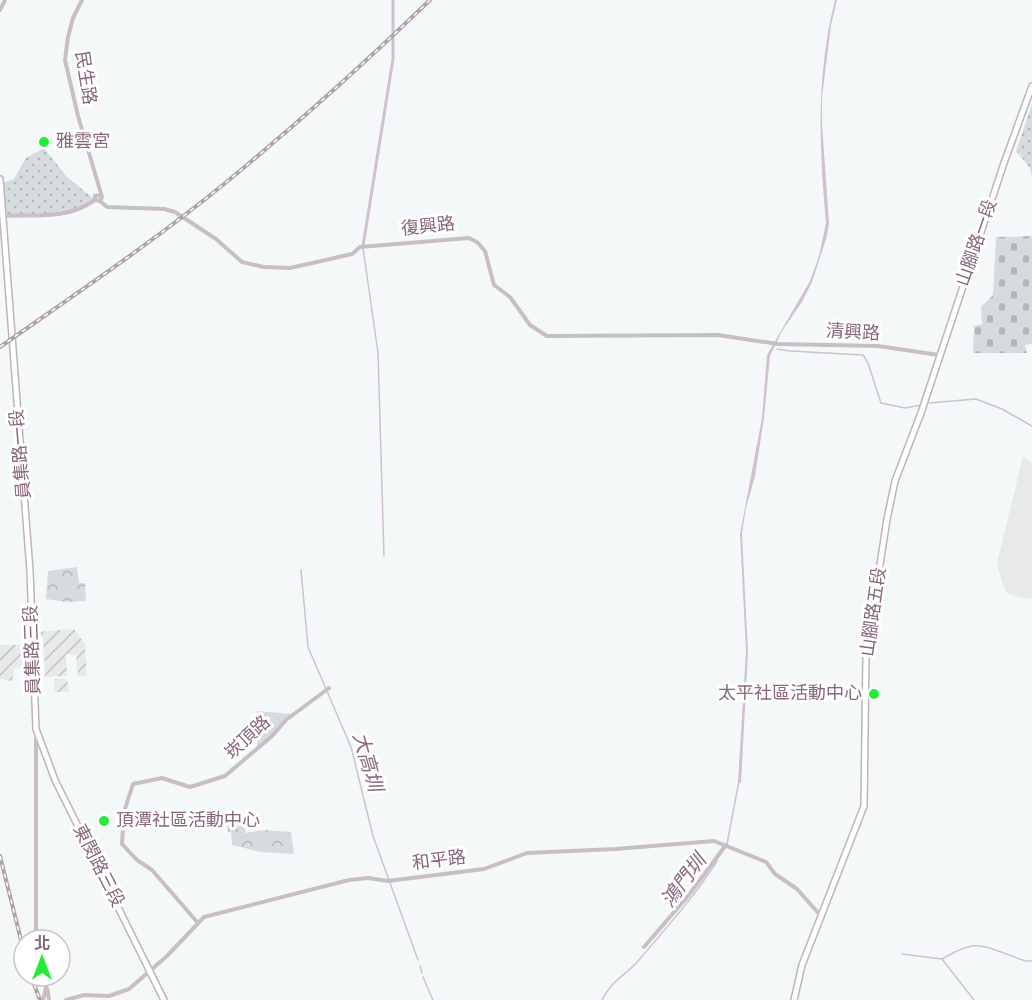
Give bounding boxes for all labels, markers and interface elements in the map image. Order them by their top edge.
street label: 民生路 [72,50,100,106]
place label: 雅雲宮 [56,131,110,151]
marker: 雅雲宮 [37,135,51,149]
street label: 山腳路一段 [952,197,1000,288]
street label: 復興路 [400,213,456,239]
street label: 清興路 [826,321,881,343]
street label: 員集路一段 [6,408,34,500]
street label: 山腳路五段 [857,566,889,658]
street label: 員集路三段 [20,605,44,695]
place label: 太平社區活動中心 [718,683,862,703]
marker: 太平社區活動中心 [867,687,881,701]
street label: 崁頂路 [221,712,274,763]
water label: 大高圳 [349,730,387,796]
place label: 頂潭社區活動中心 [116,810,260,830]
marker: 頂潭社區活動中心 [97,814,111,828]
street label: 東閔路三段 [70,821,128,910]
street label: 和平路 [411,847,467,873]
water label: 鴻門圳 [657,848,712,911]
north arrow [12,928,72,988]
text: 北 [34,935,50,952]

